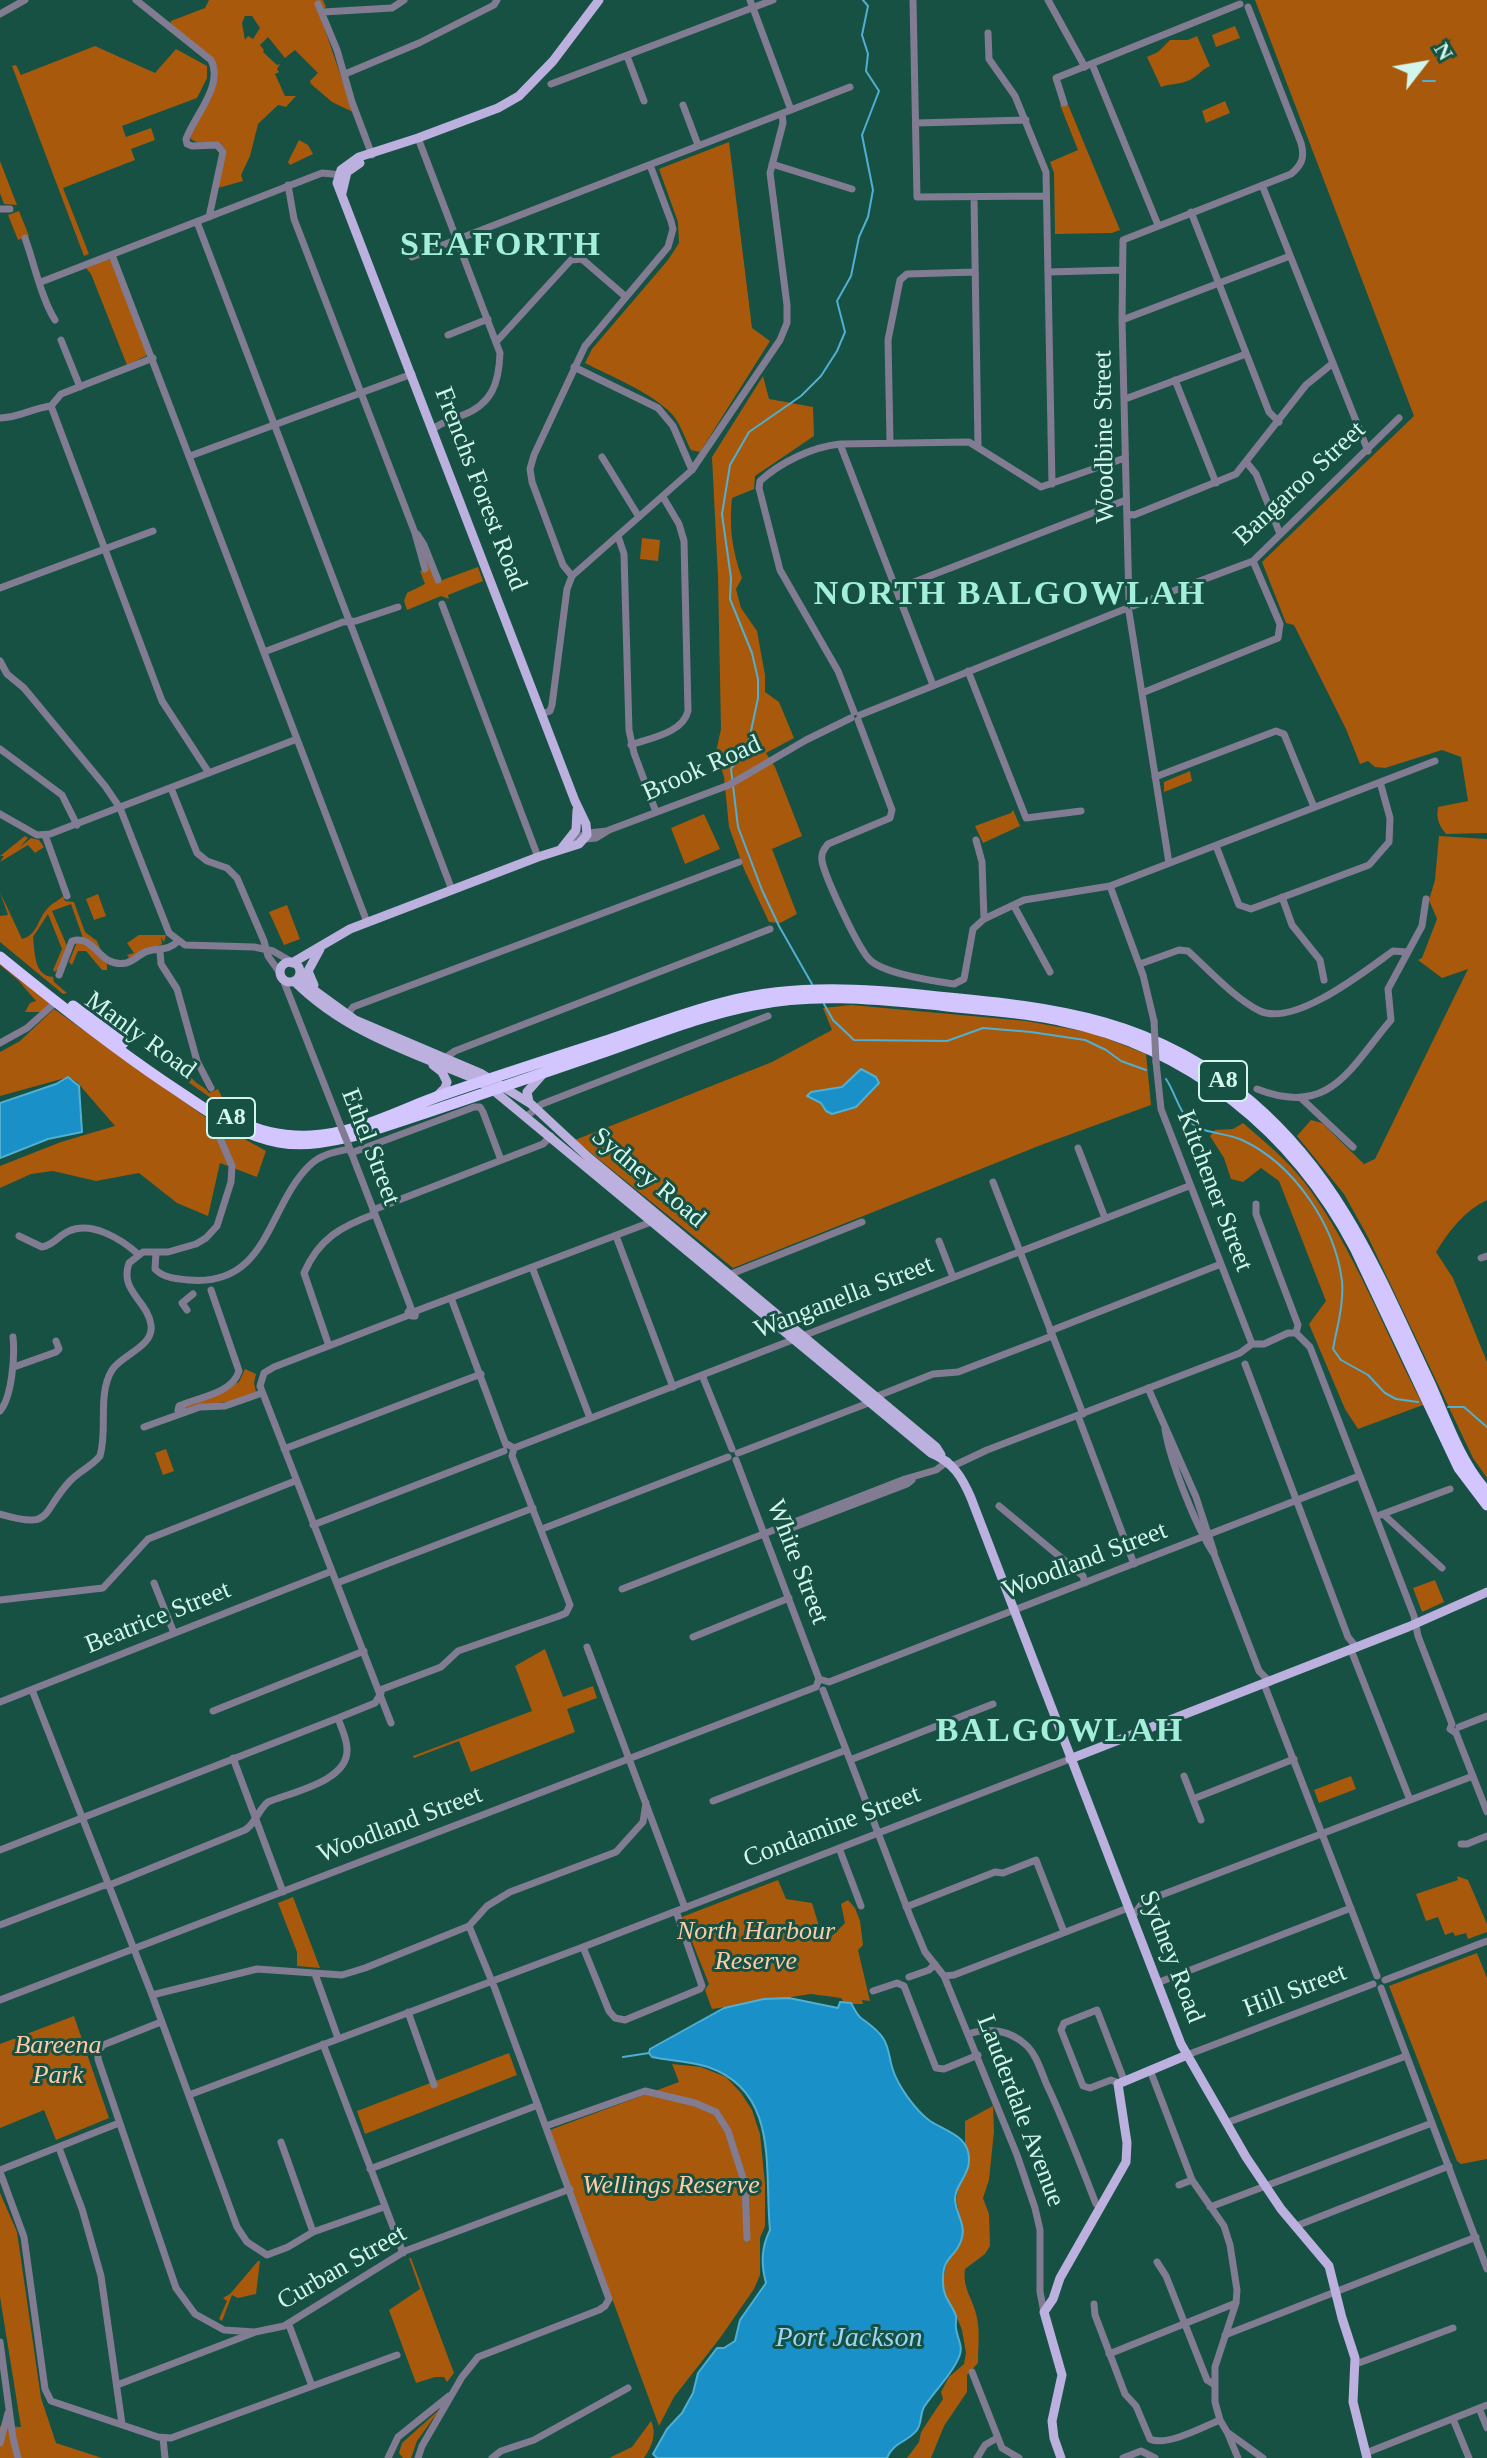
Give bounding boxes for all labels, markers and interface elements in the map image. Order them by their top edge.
north arrow [1383,24,1463,104]
text: N [1429,38,1459,65]
district label: SEAFORTH [400,226,602,266]
street label: Woodbine Street [1088,350,1122,524]
street label: Frenchs Forest Road [427,383,533,595]
street label: Bangaroo Street [1228,415,1372,553]
district label: NORTH BALGOWLAH [814,575,1206,615]
street label: Brook Road [638,729,766,809]
street label: Manly Road [79,985,201,1087]
road number: A8 [1199,1061,1247,1101]
street label: Ethel Street [334,1084,406,1210]
road number: A8 [207,1098,255,1138]
street label: Kitchener Street [1169,1106,1259,1276]
street label: Sydney Road [585,1121,711,1235]
street label: Wanganella Street [750,1250,938,1346]
street label: White Street [759,1495,835,1629]
street label: Woodland Street [998,1515,1172,1607]
street label: Beatrice Street [81,1575,235,1661]
district label: BALGOWLAH [936,1712,1184,1752]
street label: Woodland Street [313,1779,487,1871]
street label: Condamine Street [739,1779,925,1875]
street label: Sydney Road [1131,1886,1211,2028]
park label: North Harbour Reserve [677,1916,835,1978]
street label: Hill Street [1239,1957,1351,2025]
street label: Lauderdale Avenue [969,2011,1071,2211]
park label: Bareena Park [14,2030,102,2092]
park label: Wellings Reserve [582,2170,760,2202]
street label: Curban Street [272,2219,412,2317]
water label: Port Jackson [776,2322,922,2356]

